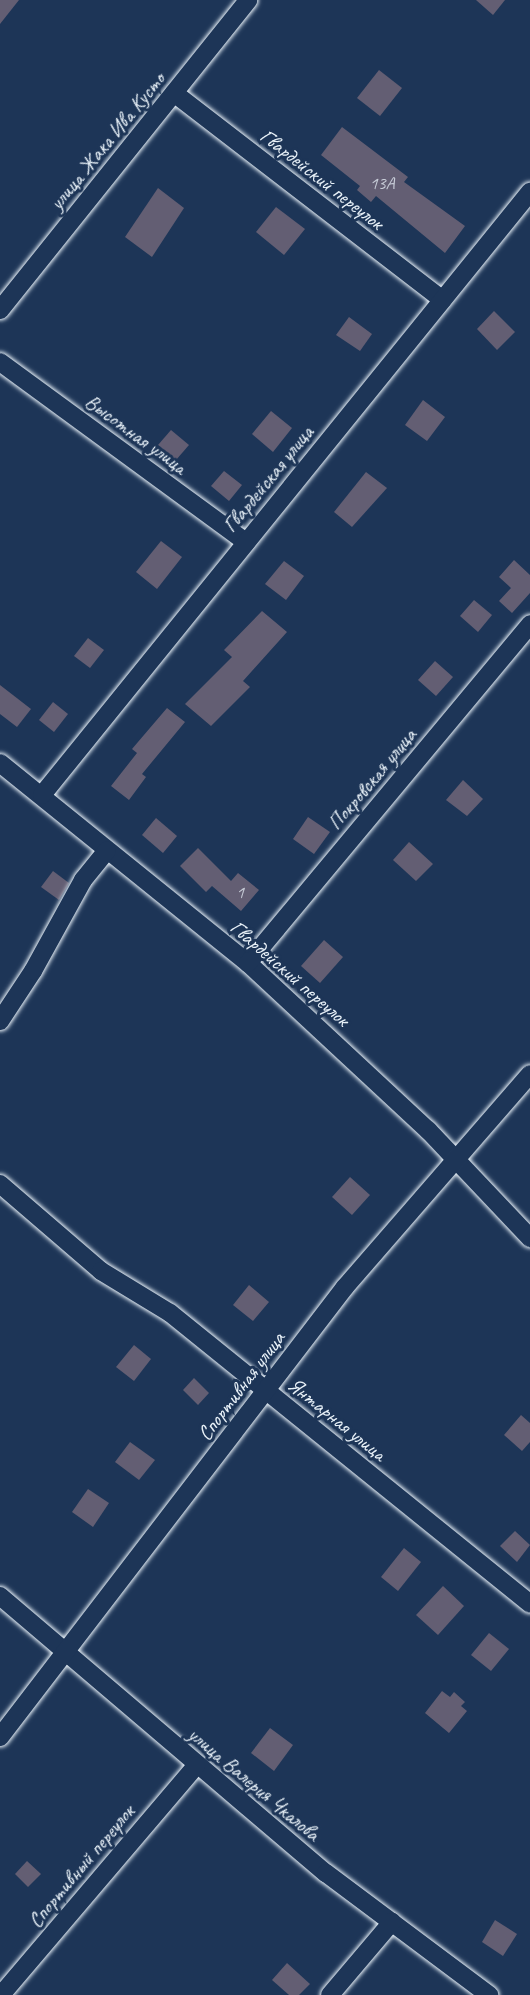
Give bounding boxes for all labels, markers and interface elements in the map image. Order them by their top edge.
street label: улица Жака Ива Кусто [43,66,171,216]
street label: Гвардейский переулок [255,123,389,235]
house number: 13А [369,172,395,194]
street label: Высотная улица [80,389,192,479]
street label: Гвардейская улица [217,420,319,538]
street label: Покровская улица [322,723,422,835]
house number: 1 [236,881,244,903]
street label: Гвардейский переулок [225,914,355,1032]
street label: Спортивная улица [191,1326,291,1446]
street label: Янтарная улица [283,1372,391,1466]
street label: улица Валерия Чкалова [183,1721,325,1847]
street label: Спортивный переулок [22,1799,140,1933]

